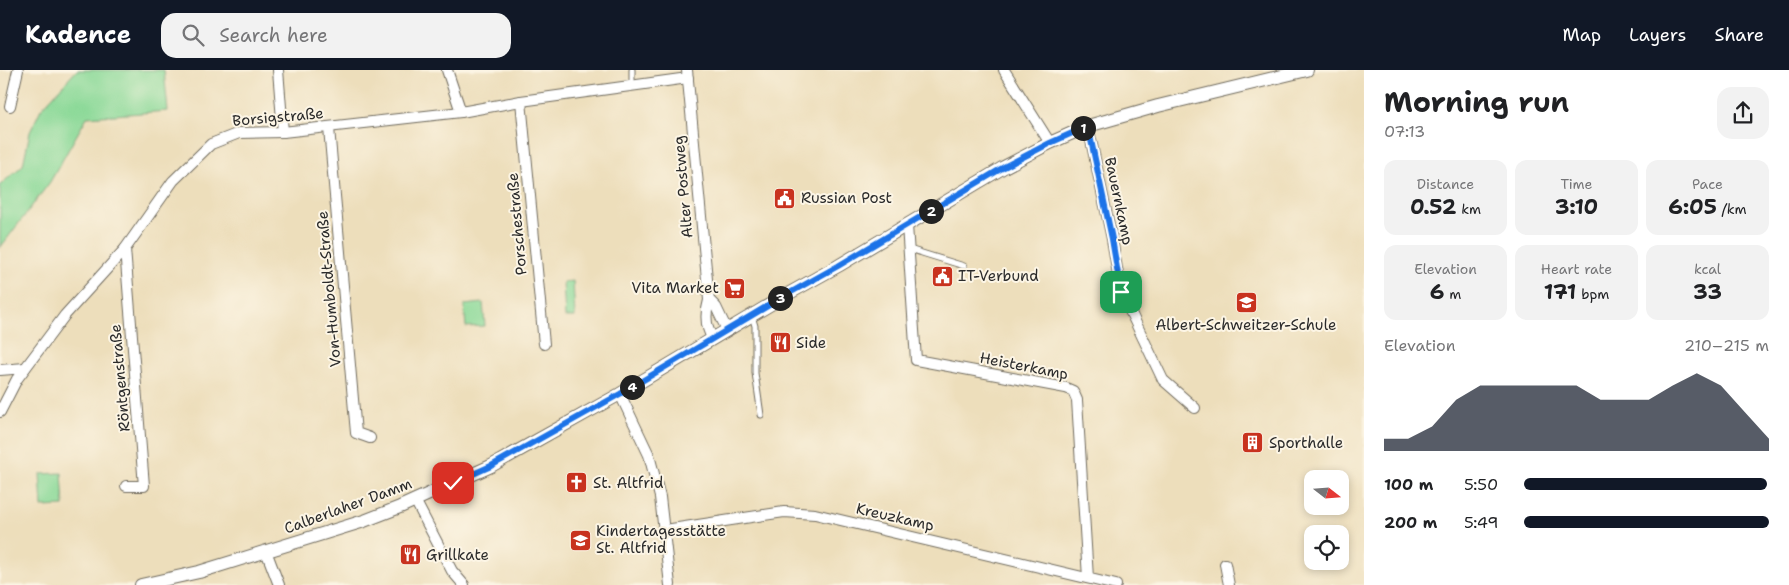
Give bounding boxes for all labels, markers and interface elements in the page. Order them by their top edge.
search box [161,13,511,58]
text: Kadence [25,19,131,51]
icon: search [179,21,207,49]
text: Search here [219,23,328,48]
text: Map [1563,23,1601,47]
text: Layers [1629,23,1686,47]
text: Share [1714,23,1764,47]
text: Morning run [1384,83,1569,121]
button: share [1717,87,1769,139]
street label: Borsigstraße [231,103,325,131]
pin: 1 [1070,116,1096,140]
text: 1 [1080,119,1087,137]
text: 07:13 [1384,121,1425,142]
street label: Alter Postweg [669,135,697,239]
street label: Bauernkamp [1100,155,1138,247]
street label: Porschestraße [503,172,531,276]
text: Distance [1417,175,1474,193]
text: Time [1560,175,1593,193]
text: Pace [1692,175,1723,193]
public building icon: Russian Post [773,186,797,210]
place label: Russian Post [801,188,892,208]
text: 0.52 [1410,193,1457,221]
text: 3:10 [1555,193,1598,221]
text: 6:05 [1668,193,1717,221]
pin: 2 [918,198,944,224]
text: km [1457,200,1481,218]
text: /km [1717,200,1747,218]
text: 2 [927,202,936,220]
street label: Von-Humboldt-Straße [312,210,346,368]
text: Elevation [1414,260,1477,278]
text: Heart rate [1541,260,1612,278]
text: kcal [1694,260,1721,278]
public building icon: IT-Verbund [930,264,954,288]
place label: IT-Verbund [958,266,1039,286]
pin [1100,271,1142,313]
supermarket icon: Vita Market [723,276,747,300]
place label: Vita Market [631,278,719,298]
icon: arrive [1107,278,1135,306]
text: 6 [1430,278,1444,306]
text: 171 [1544,278,1576,306]
text: 33 [1693,278,1722,306]
text: m [1444,285,1461,303]
text: bpm [1576,285,1609,303]
pin: 3 [768,286,792,310]
text: 3 [776,289,785,307]
school or university icon: Albert-Schweitzer-Schule [1234,290,1258,314]
place label: Albert-Schweitzer-Schule [1155,315,1337,335]
street label: Röntgenstraße [105,323,135,433]
restaurant icon: Side [768,331,792,355]
place label: Side [796,333,826,353]
text: Elevation [1384,335,1456,356]
text: 210–215 m [1684,335,1769,356]
street label: Heisterkamp [978,348,1070,384]
pin: 4 [620,374,644,400]
text: 4 [628,378,637,396]
building icon: Sporthalle [1241,431,1265,455]
place label: Sporthalle [1269,433,1343,453]
pin [432,462,474,504]
icon: check [439,469,467,497]
north arrow [1304,470,1349,515]
map controls [1304,470,1349,570]
church icon: St. Altfrid [565,471,589,495]
place label: St. Altfrid [593,473,664,493]
street label: Calberlaher Damm [281,474,415,538]
text: 100 m [1384,474,1433,495]
text: 5:50 [1464,474,1498,495]
street label: Kreuzkamp [854,498,936,536]
text: 200 m [1384,512,1437,533]
text: 5:49 [1464,512,1498,533]
place label: Kindertagesstätte St. Altfrid [596,521,726,558]
button: locate [1304,525,1349,570]
school or university icon: Kindertagesstätte St. Altfrid [568,528,592,552]
restaurant icon: Grillkate [398,543,422,567]
place label: Grillkate [426,545,489,565]

